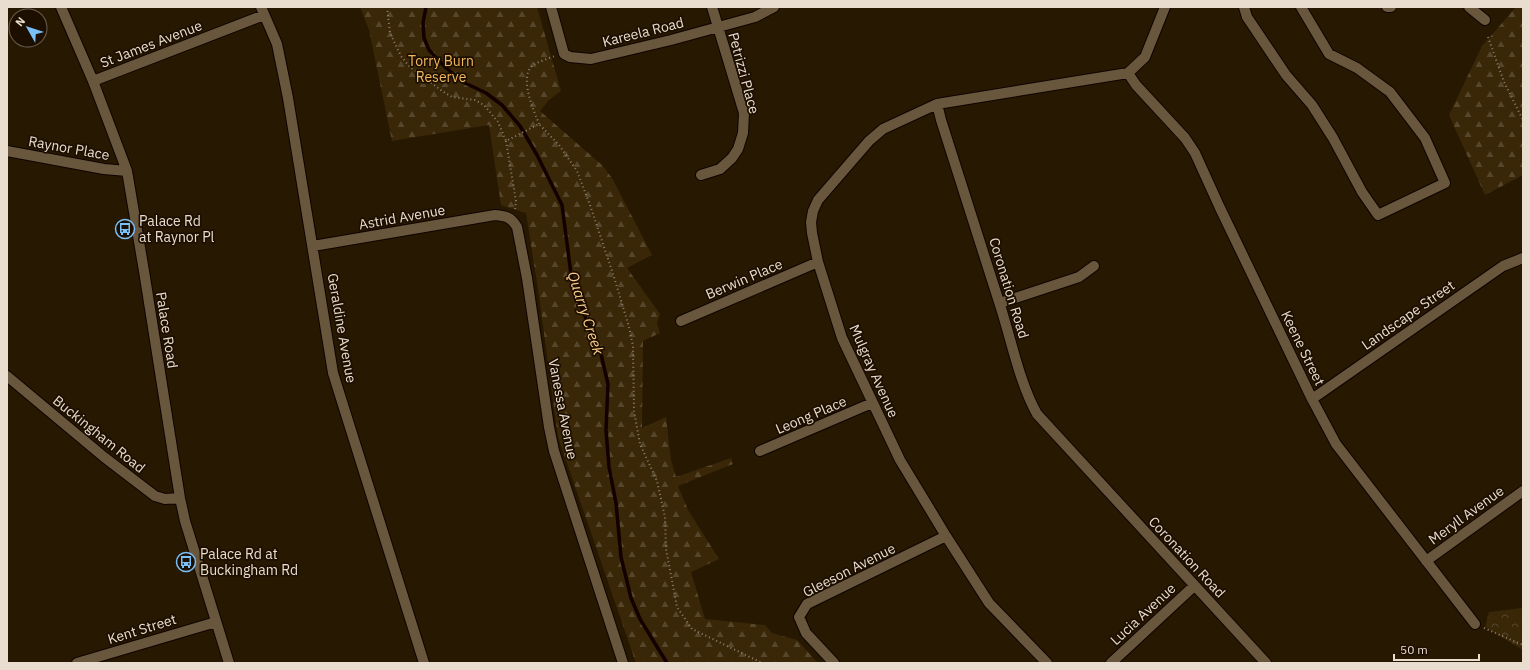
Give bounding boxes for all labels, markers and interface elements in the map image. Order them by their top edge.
north arrow [8,8,48,48]
street label: Kareela Road [600,13,686,51]
text: N [12,14,28,29]
street label: St James Avenue [97,16,205,72]
street label: Petrizzi Place [724,30,764,116]
park label: Torry Burn Reserve [408,52,474,86]
street label: Raynor Place [27,132,111,164]
street label: Astrid Avenue [357,200,447,233]
place label: Palace Rd at Raynor Pl [139,212,215,246]
bus stop icon: Palace Rd at Raynor Pl [114,218,136,240]
street label: Coronation Road [985,235,1033,341]
street label: Berwin Place [703,255,786,303]
water label: Quarry Creek [564,269,609,357]
street label: Geraldine Avenue [323,272,361,385]
street label: Landscape Street [1358,276,1458,354]
street label: Palace Road [152,290,182,370]
street label: Keene Street [1277,308,1329,389]
street label: Mulgray Avenue [845,322,903,421]
street label: Vanessa Avenue [544,357,582,461]
street label: Buckingham Road [49,391,149,477]
street label: Leong Place [773,392,850,438]
street label: Meryll Avenue [1425,481,1508,548]
street label: Coronation Road [1145,513,1229,601]
street label: Gleeson Avenue [800,539,899,601]
place label: Palace Rd at Buckingham Rd [200,545,298,579]
bus stop icon: Palace Rd at Buckingham Rd [175,551,197,573]
street label: Lucia Avenue [1107,579,1180,649]
street label: Kent Street [106,610,179,648]
scale bar [1394,636,1479,662]
text: 50 m [1400,642,1428,657]

